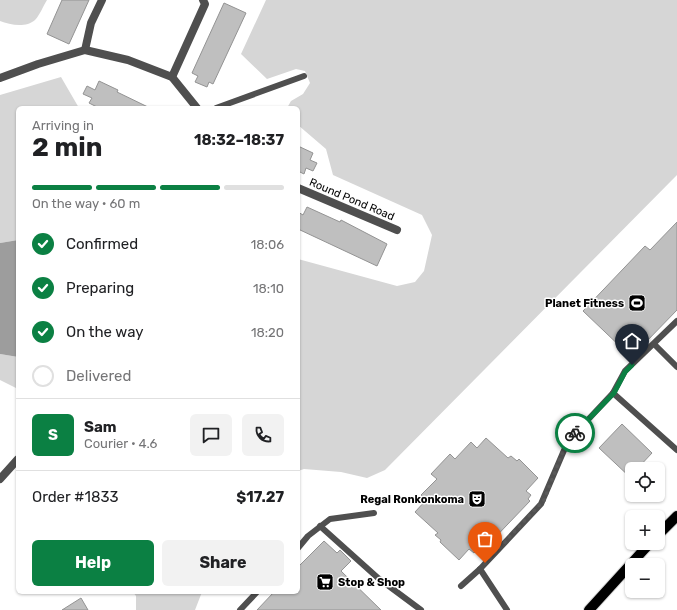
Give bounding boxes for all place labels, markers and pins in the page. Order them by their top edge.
sports icon: Planet Fitness [627,293,647,313]
place label: Planet Fitness [545,297,624,310]
pin [615,324,649,365]
theatre icon: Regal Ronkonkoma [467,489,487,509]
place label: Regal Ronkonkoma [360,493,464,506]
pin [468,522,502,563]
supermarket icon: Stop & Shop [315,572,335,592]
place label: Stop & Shop [338,576,405,589]

